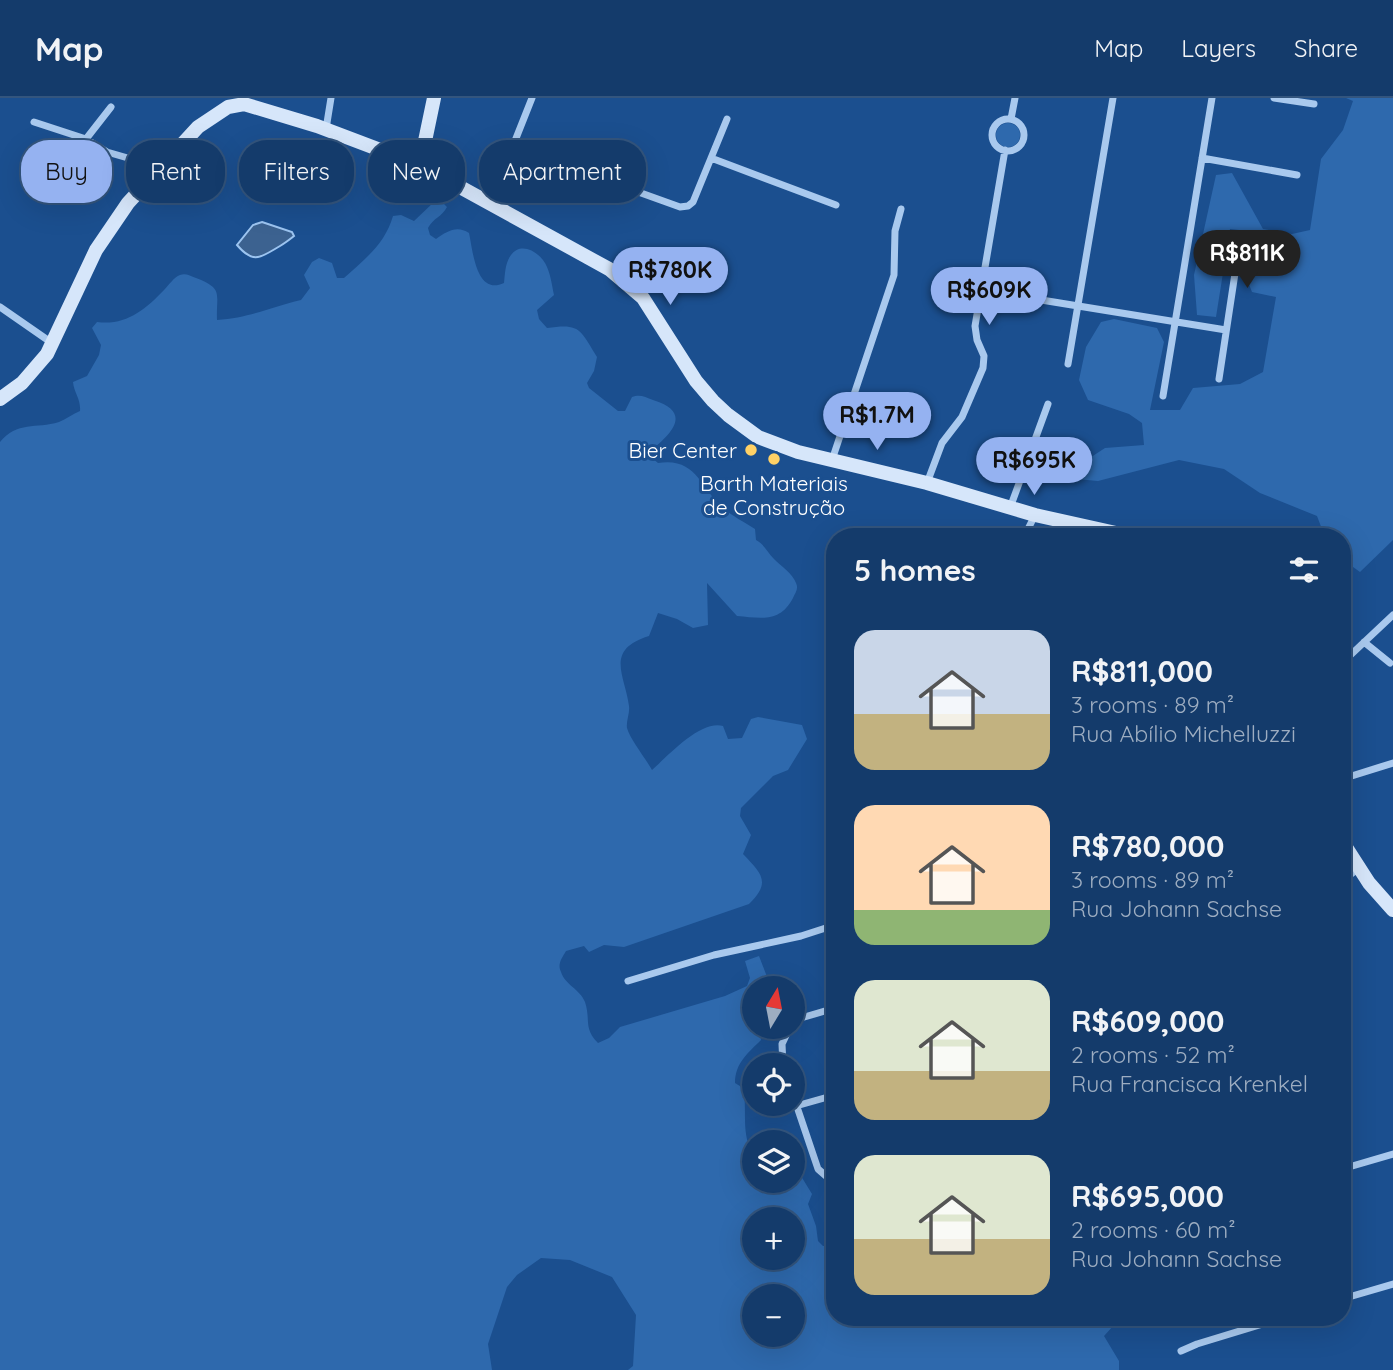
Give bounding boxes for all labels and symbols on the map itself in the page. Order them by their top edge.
pin: R$811K [1190,230,1304,290]
pin: R$780K [613,248,727,307]
pin: R$609K [932,268,1046,327]
pin: R$1.7M [820,392,934,452]
place label: Bier Center [628,437,737,463]
pin: R$695K [977,438,1091,497]
marker: Bier Center [743,442,759,458]
marker: Barth Materiais de Construção [766,451,782,467]
place label: Barth Materiais de Construção [700,470,848,520]
north arrow [742,976,805,1040]

